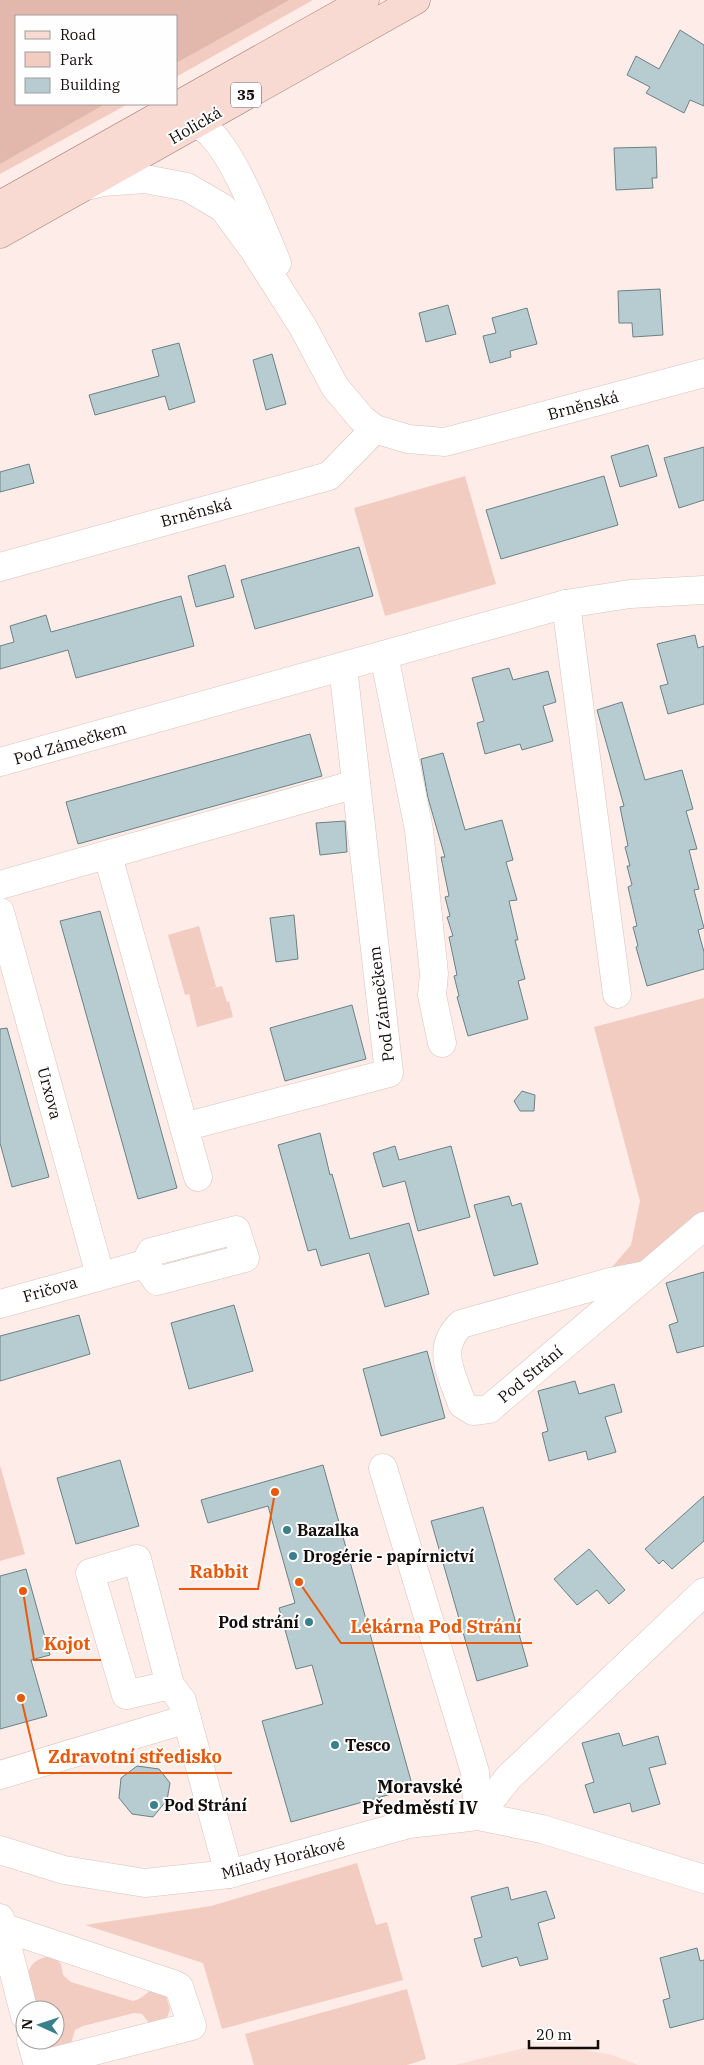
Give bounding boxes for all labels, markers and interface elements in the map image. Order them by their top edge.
legend [15,15,178,105]
text: Road [60,25,96,44]
text: Park [60,50,93,69]
text: Building [60,75,120,94]
road number: 35 [231,82,261,108]
street label: Holická [165,102,225,148]
street label: Brněnská [545,386,621,424]
street label: Brněnská [158,493,234,531]
street label: Pod Zámečkem [11,717,129,769]
street label: Pod Zámečkem [364,945,398,1063]
street label: Urxova [33,1065,67,1122]
street label: Fričova [20,1272,80,1306]
street label: Pod Strání [494,1341,566,1407]
place label: Bazalka [297,1520,359,1540]
marker: Bazalka [281,1524,293,1536]
place label: Drogérie - papírnictví [303,1546,475,1566]
marker: Drogérie - papírnictví [287,1550,299,1562]
callout: Rabbit [179,1556,258,1589]
text: Rabbit [190,1560,249,1583]
callout: Lékárna Pod Strání [341,1610,532,1643]
place label: Pod strání [218,1612,300,1632]
text: Lékárna Pod Strání [350,1615,522,1638]
marker: Pod strání [303,1616,315,1628]
callout: Kojot [34,1627,101,1660]
text: Kojot [44,1632,91,1655]
place label: Tesco [345,1735,391,1755]
marker: Tesco [329,1739,341,1751]
callout: Zdravotní středisko [39,1740,232,1773]
text: Zdravotní středisko [48,1745,222,1768]
district label: Moravské Předměstí IV [362,1775,478,1819]
place label: Pod Strání [164,1795,247,1815]
marker: Pod Strání [148,1799,160,1811]
street label: Milady Horákové [219,1833,347,1883]
north arrow [15,2000,65,2050]
text: N [18,2018,36,2030]
scale bar [529,2018,598,2050]
text: 20 m [536,2025,572,2044]

